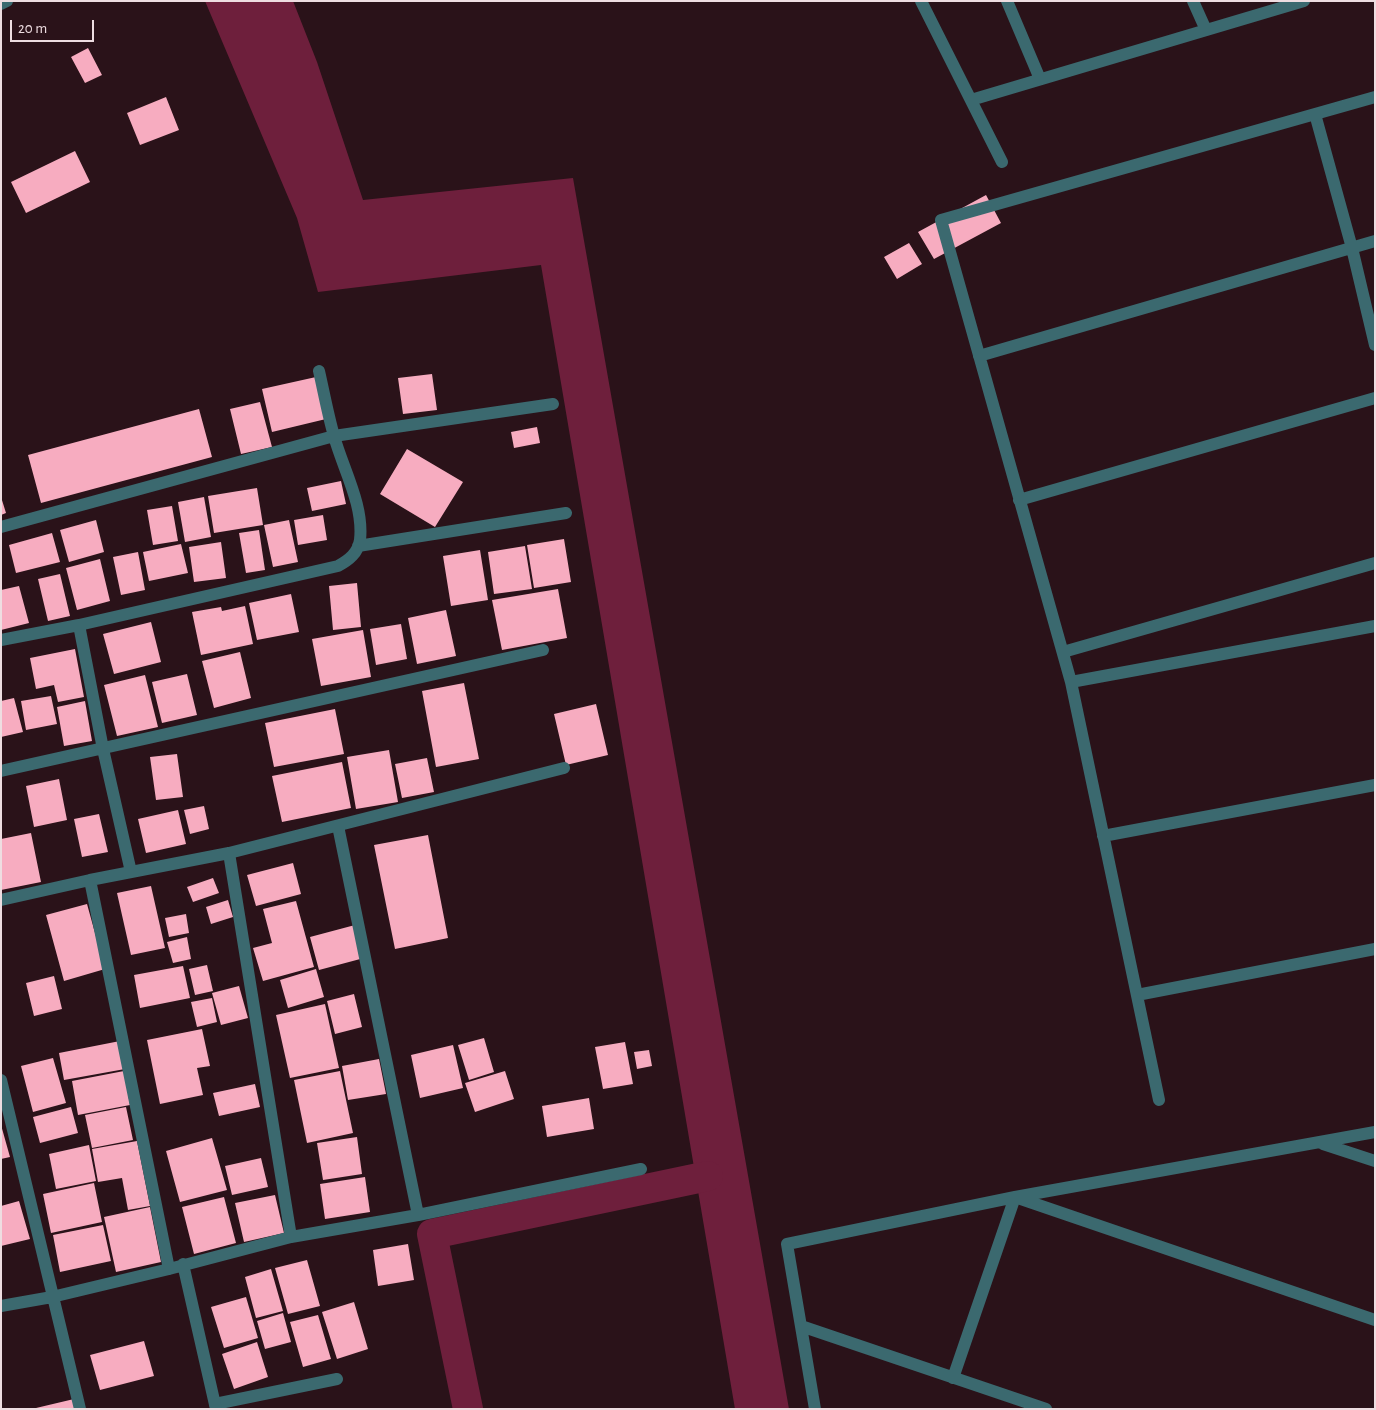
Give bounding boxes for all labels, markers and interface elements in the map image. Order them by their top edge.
scale bar [12,10,96,42]
text: 20 m [18,21,47,36]

